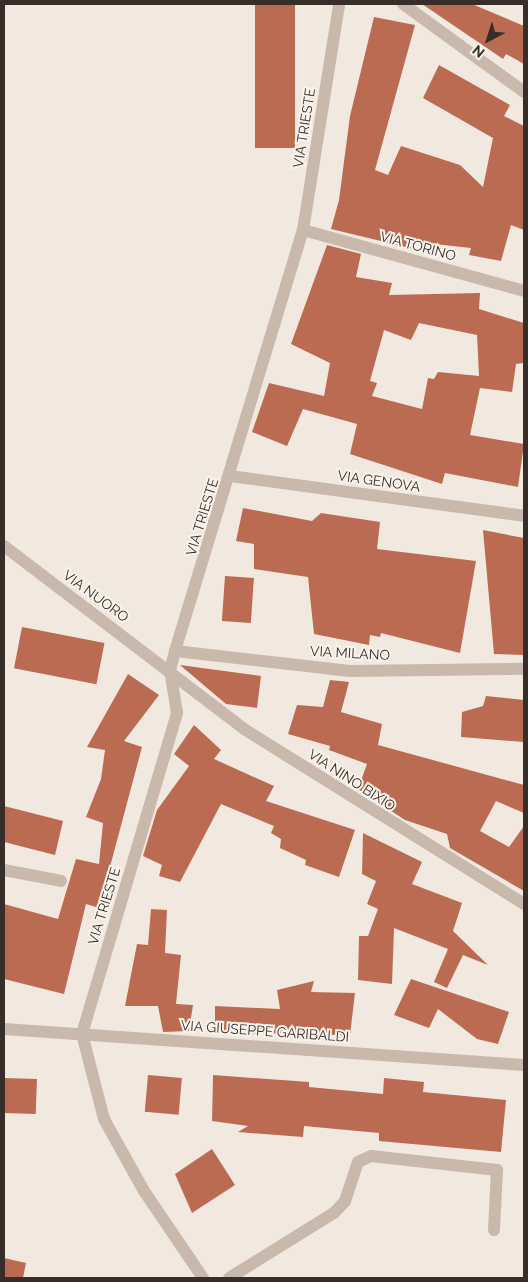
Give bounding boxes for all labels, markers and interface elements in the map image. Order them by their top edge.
north arrow [463,15,513,65]
text: N [469,42,488,61]
street label: VIA TRIESTE [289,87,319,169]
street label: VIA TORINO [378,228,458,264]
street label: VIA GENOVA [336,467,422,495]
street label: VIA TRIESTE [182,476,222,558]
street label: VIA NUORO [60,566,132,626]
street label: VIA MILANO [309,642,391,664]
street label: VIA NINO BIXIO [305,746,399,814]
street label: VIA TRIESTE [84,865,124,947]
street label: VIA GIUSEPPE GARIBALDI [180,1017,350,1045]

